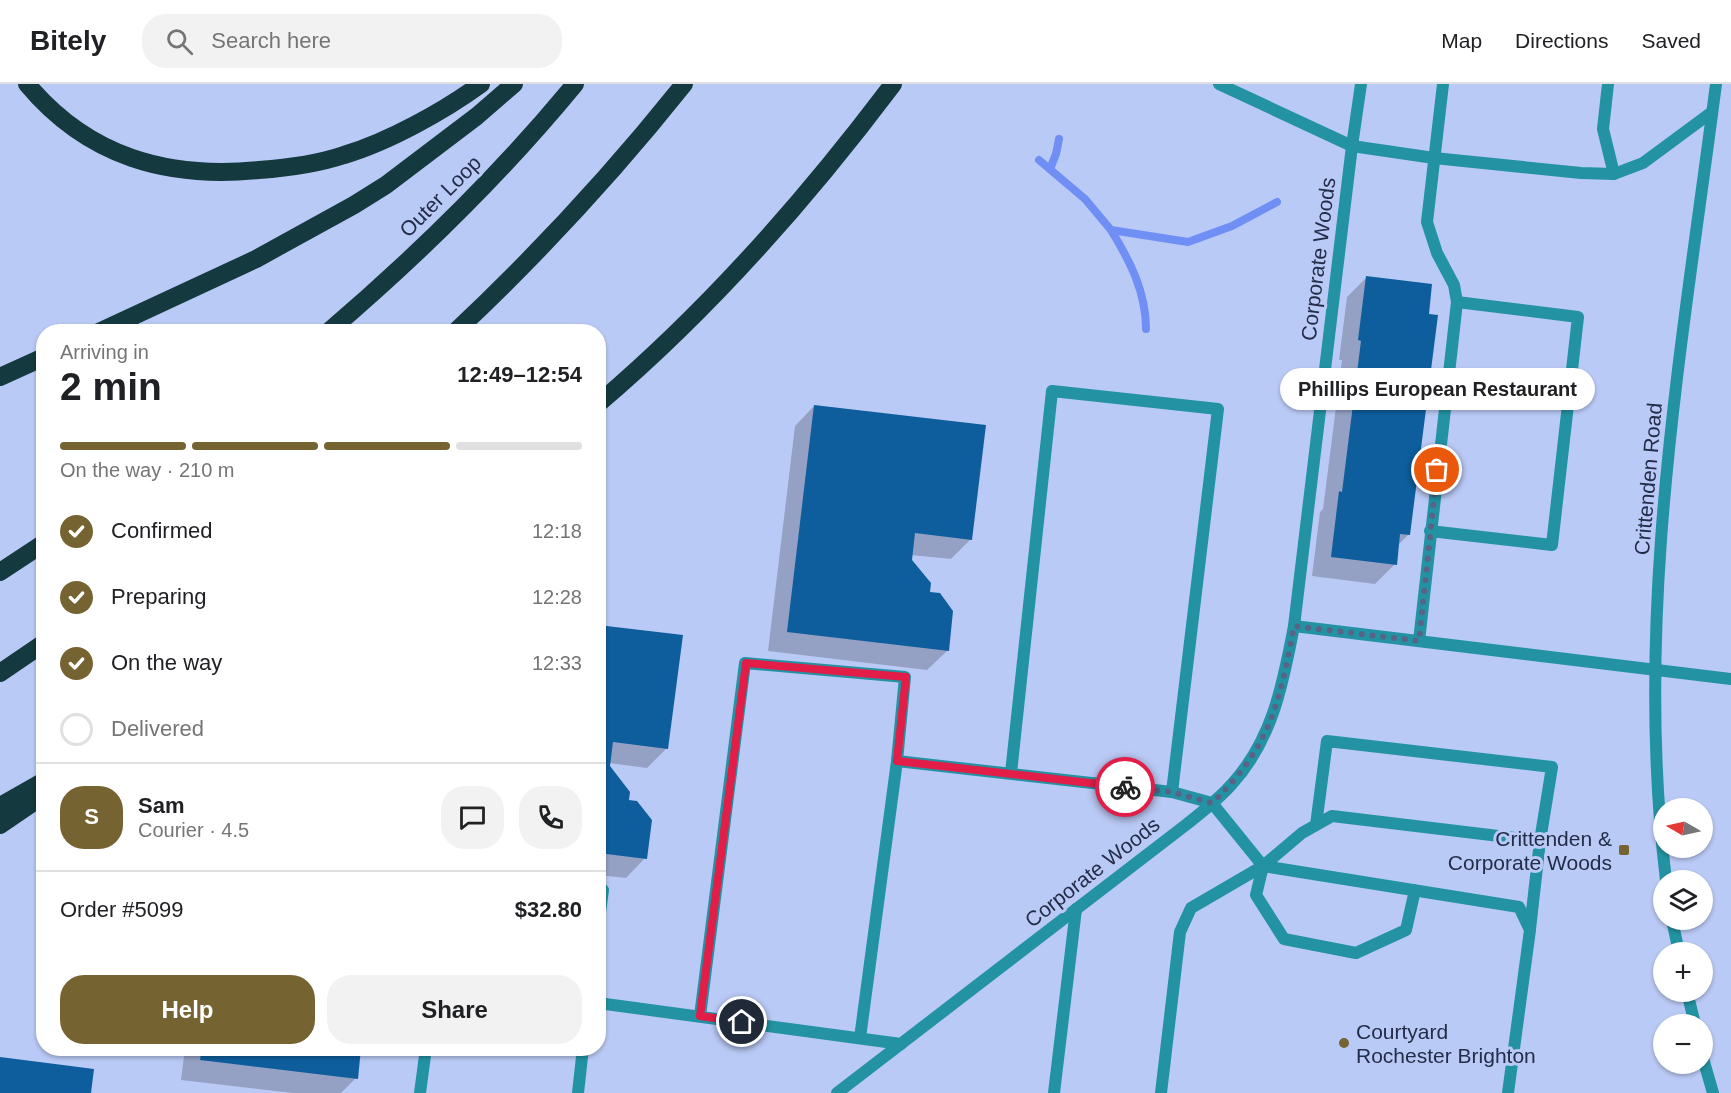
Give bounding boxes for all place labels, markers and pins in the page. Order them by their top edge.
callout: Phillips European Restaurant [1280,368,1594,410]
pin [1411,444,1462,495]
place label: Crittenden & Corporate Woods [1448,827,1612,874]
marker: Crittenden & Corporate Woods [1617,843,1631,857]
pin [716,996,767,1047]
place label: Courtyard Rochester Brighton [1356,1020,1536,1067]
marker: Courtyard Rochester Brighton [1337,1036,1351,1050]

